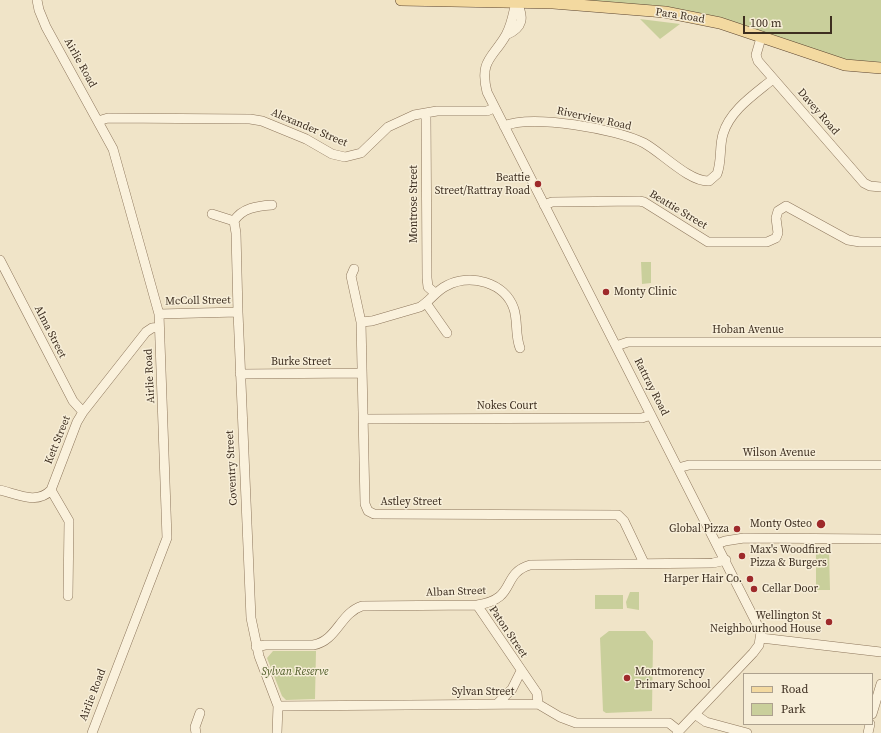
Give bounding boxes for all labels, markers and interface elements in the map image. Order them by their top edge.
street label: Para Road [654,6,706,26]
scale bar [745,8,834,34]
text: 100 m [750,15,782,31]
street label: Airlie Road [61,36,99,90]
street label: Davey Road [794,86,842,138]
street label: Riverview Road [555,105,633,133]
street label: Alexander Street [269,106,349,150]
street label: Montrose Street [407,165,421,243]
place label: Beattie Street/Rattray Road [435,171,530,197]
marker: Beattie Street/Rattray Road [533,179,543,189]
street label: Beattie Street [647,188,709,232]
place label: Monty Clinic [614,285,677,299]
marker: Monty Clinic [601,287,611,297]
street label: McColl Street [165,294,231,308]
street label: Alma Street [31,304,69,360]
street label: Hoban Avenue [712,323,784,337]
street label: Airlie Road [142,348,158,404]
street label: Burke Street [271,355,331,369]
street label: Rattray Road [631,356,671,418]
street label: Nokes Court [477,399,537,413]
street label: Kett Street [42,414,74,466]
street label: Coventry Street [223,430,241,506]
street label: Wilson Avenue [742,446,816,460]
street label: Astley Street [380,495,442,509]
place label: Monty Osteo [750,517,812,531]
marker: Monty Osteo [815,518,827,530]
place label: Global Pizza [669,522,729,536]
marker: Global Pizza [732,524,742,534]
place label: Max's Woodfired Pizza & Burgers [750,543,831,569]
marker: Max's Woodfired Pizza & Burgers [737,551,747,561]
place label: Harper Hair Co. [664,572,742,586]
marker: Harper Hair Co. [745,574,755,584]
place label: Cellar Door [762,582,818,596]
street label: Alban Street [426,584,486,600]
marker: Cellar Door [749,584,759,594]
street label: Paton Street [486,604,530,660]
place label: Wellington St Neighbourhood House [710,609,821,635]
marker: Wellington St Neighbourhood House [824,617,834,627]
park label: Sylvan Reserve [262,665,328,679]
place label: Montmorency Primary School [635,665,710,691]
street label: Airlie Road [77,667,109,723]
marker: Montmorency Primary School [622,673,632,683]
legend [743,673,873,725]
text: Road [781,681,808,697]
street label: Sylvan Street [452,685,514,699]
text: Park [781,701,806,717]

